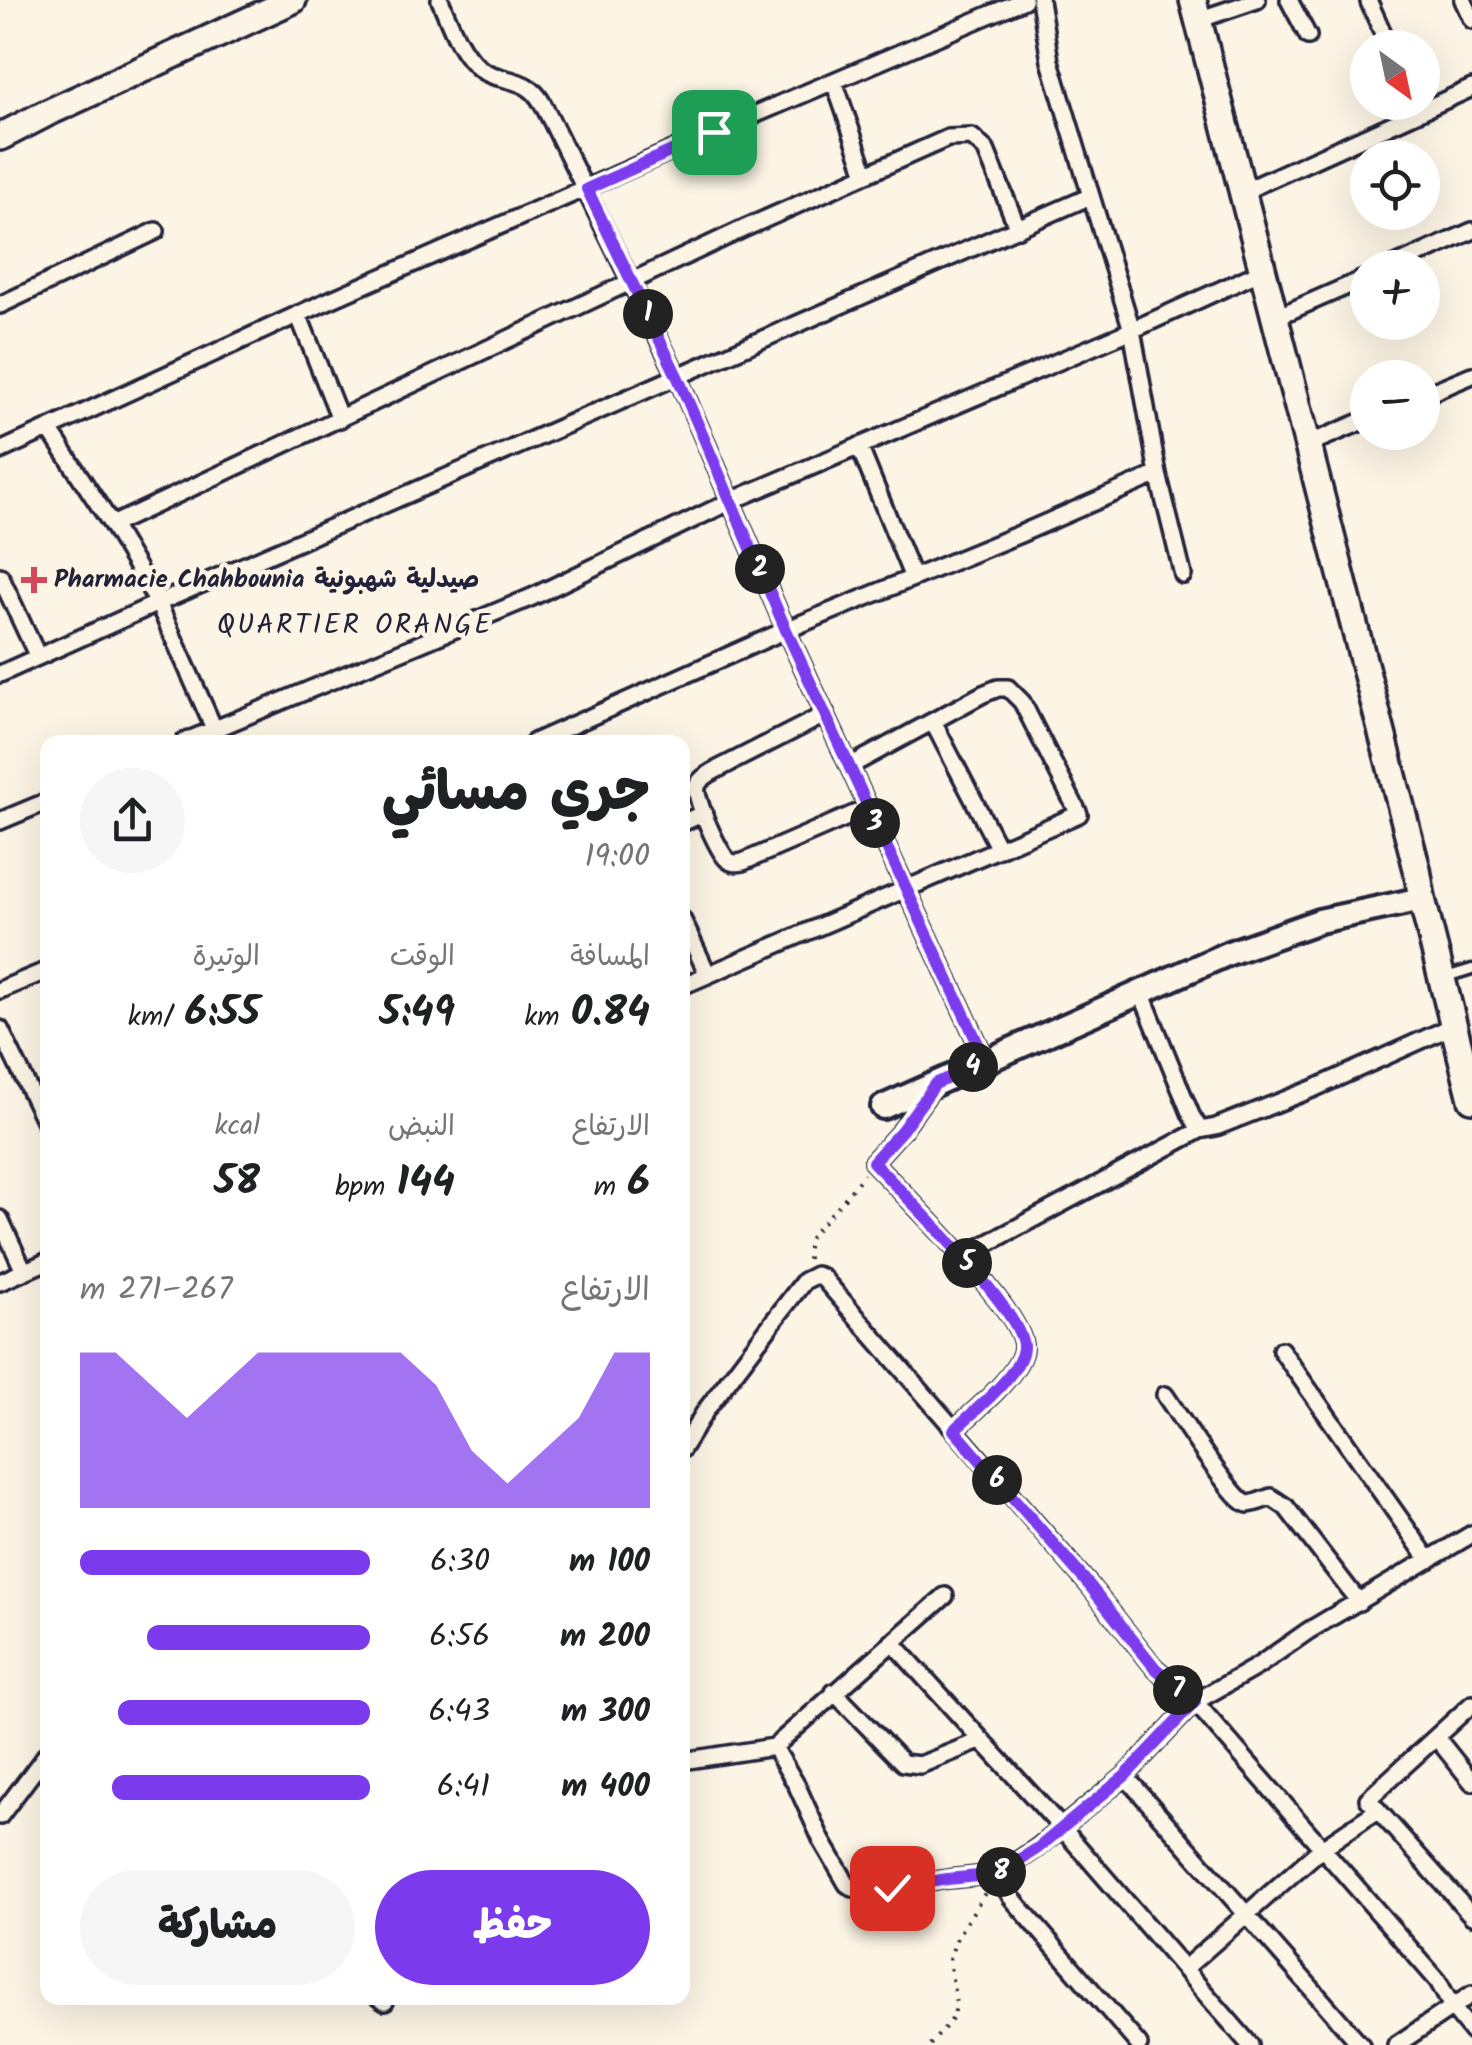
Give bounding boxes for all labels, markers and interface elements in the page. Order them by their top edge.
north arrow [1350,30,1440,120]
map controls [1350,30,1440,450]
pin [672,90,757,175]
icon: arrive [687,105,742,160]
button: locate [1350,140,1440,230]
button: + [1350,250,1440,340]
pin: 1 [623,289,673,339]
text: 1 [644,291,652,336]
button: − [1350,360,1440,450]
pin: 2 [735,544,785,594]
text: 2 [752,546,768,591]
place label: Pharmacie Chahbounia صيدلية شهبونية [54,560,479,600]
marker: Pharmacie Chahbounia صيدلية شهبونية [23,569,45,591]
district label: QUARTIER ORANGE [217,603,493,648]
text: جري مسائي [382,751,650,838]
button: share [80,768,185,873]
pin: 3 [850,798,900,848]
text: 3 [867,800,883,845]
text: 19:00 [584,832,650,883]
text: الوتيرة [192,935,260,980]
text: الوقت [390,935,455,980]
text: المسافة [570,935,650,980]
text: 6:55 [184,980,260,1047]
text: 5:49 [379,980,455,1047]
text: 0.84 [571,980,650,1047]
text: /km [128,995,184,1040]
text: km [524,995,571,1040]
pin: 4 [948,1042,998,1092]
text: 4 [965,1044,981,1089]
text: kcal [214,1104,260,1149]
text: النبض [388,1105,455,1150]
text: الارتفاع [571,1105,650,1150]
text: 58 [214,1149,260,1216]
text: 144 [397,1150,455,1217]
text: 6 [627,1150,650,1217]
text: bpm [335,1165,397,1210]
text: m [594,1165,627,1210]
pin: 5 [942,1238,992,1288]
text: 5 [960,1240,974,1285]
text: 267–271 m [80,1265,232,1316]
text: الارتفاع [560,1266,650,1317]
pin: 6 [972,1455,1022,1505]
text: 6 [989,1457,1005,1502]
text: 6:30 [430,1537,490,1588]
text: 100 m [569,1537,650,1588]
text: 6:56 [429,1612,490,1663]
text: 200 m [560,1612,650,1663]
pin: 7 [1153,1665,1203,1715]
text: 7 [1171,1667,1185,1712]
text: 6:43 [428,1687,490,1738]
text: 300 m [561,1687,650,1738]
text: 6:41 [437,1762,490,1813]
text: 400 m [561,1762,650,1813]
pin [850,1846,935,1931]
pin: 8 [976,1847,1026,1897]
text: 8 [993,1849,1009,1894]
icon: check [865,1861,920,1916]
button: مشاركة [80,1870,355,1985]
button: حفظ [375,1870,650,1985]

